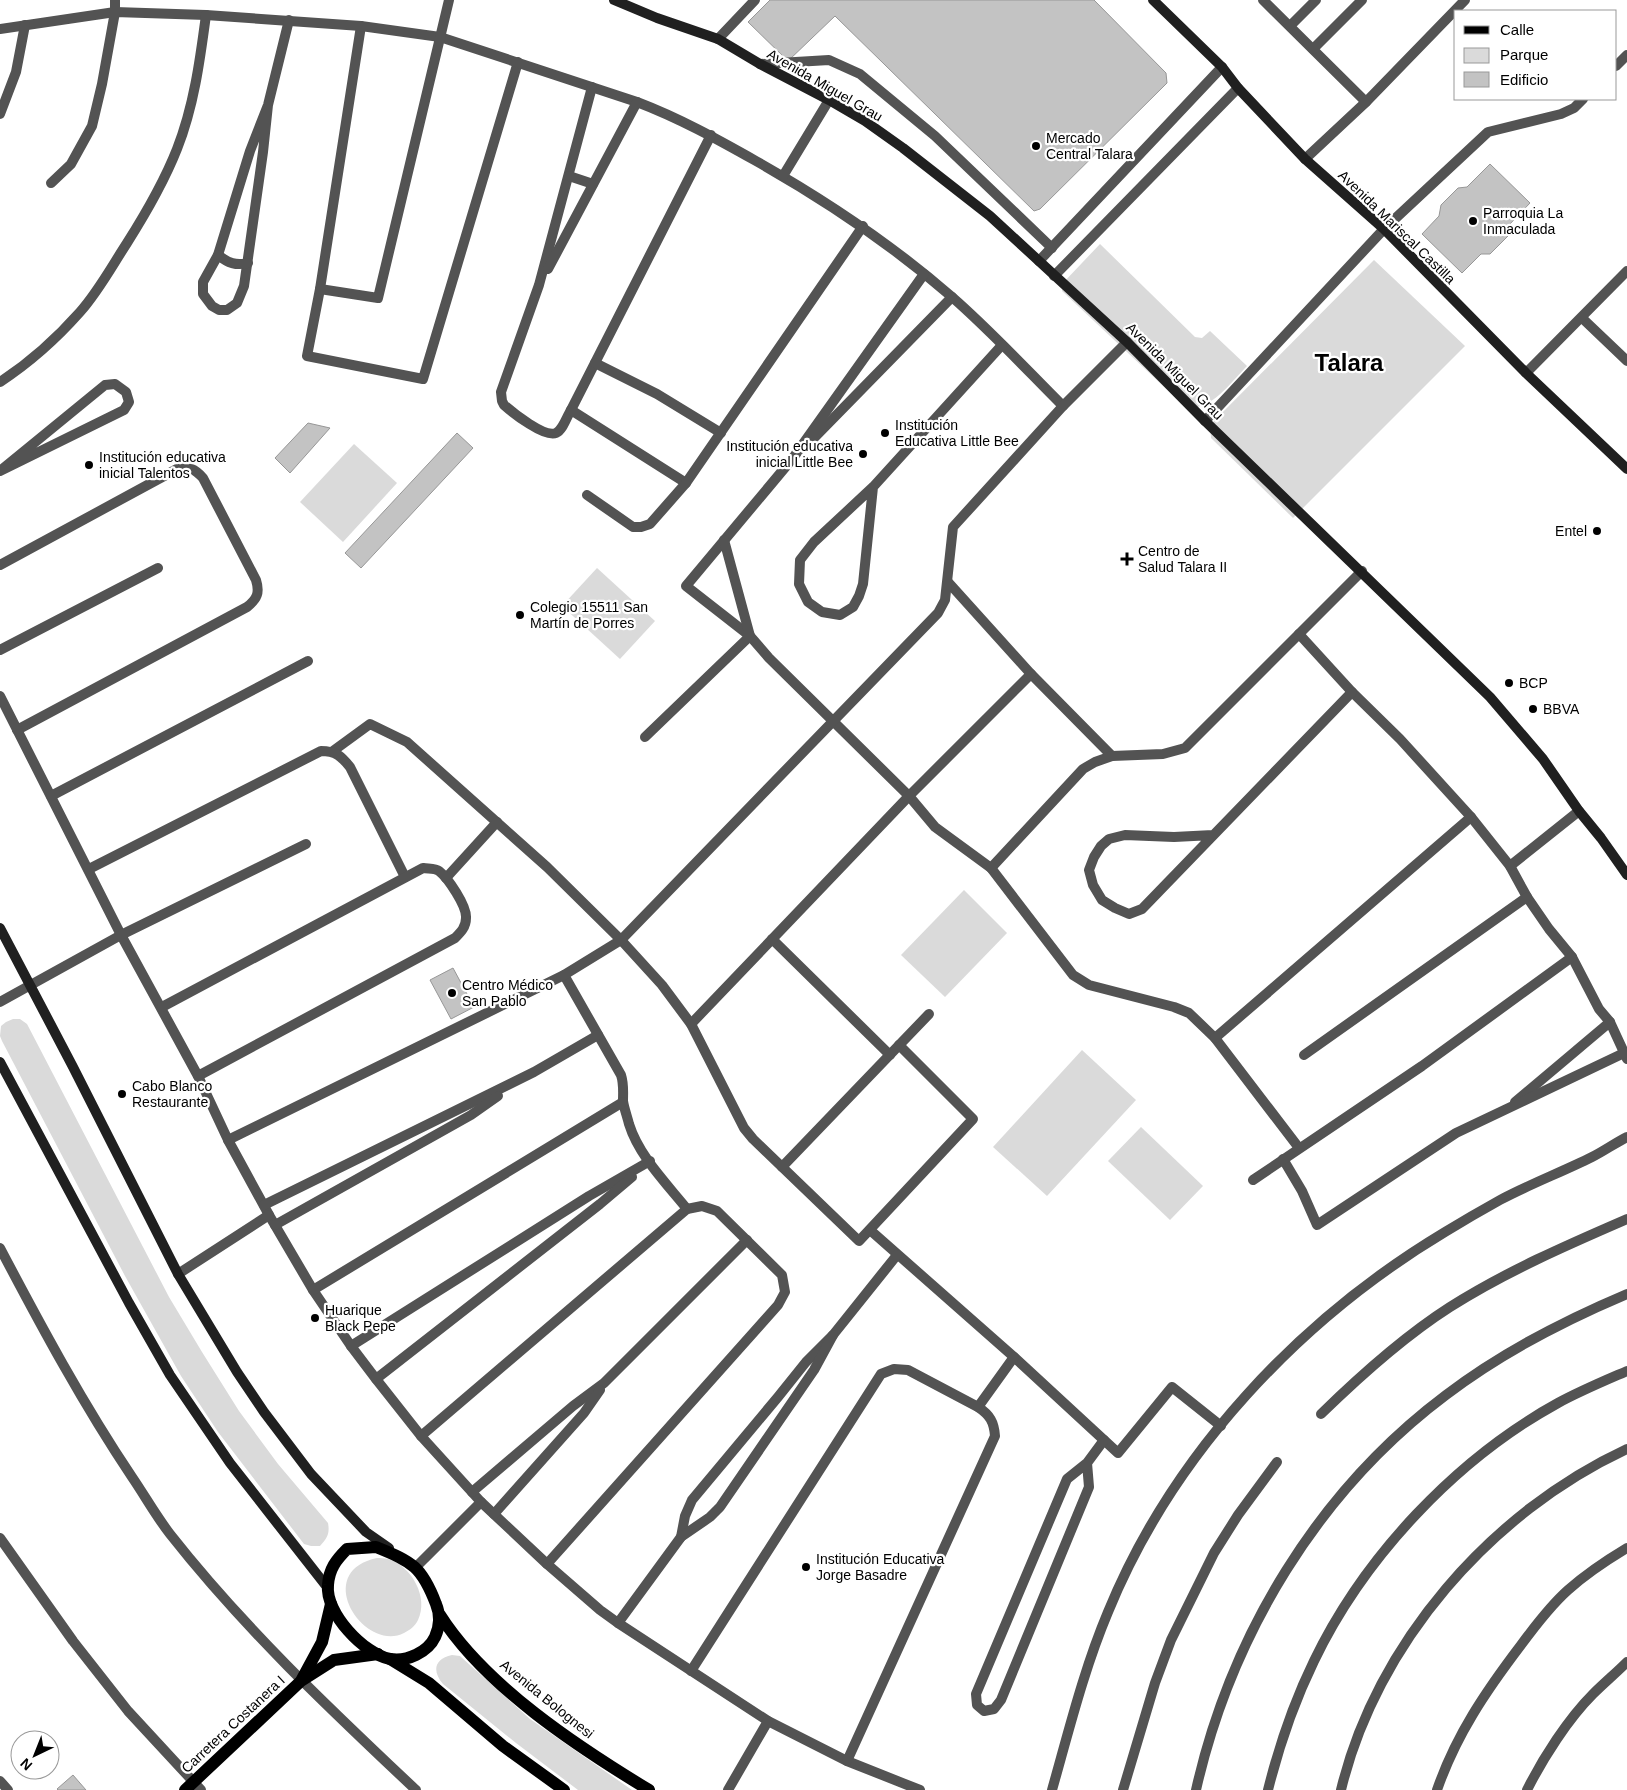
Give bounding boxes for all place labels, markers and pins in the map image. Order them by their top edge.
place label: Mercado Central Talara [1046,130,1133,162]
marker: Mercado Central Talara [1030,140,1042,152]
place label: Parroquia La Inmaculada [1483,205,1563,237]
marker: Parroquia La Inmaculada [1467,215,1479,227]
place label: Institución Educativa Little Bee [895,417,1019,449]
marker: Institución Educativa Little Bee [879,427,891,439]
place label: Institución educativa inicial Little Bee [726,438,853,470]
marker: Institución educativa inicial Little Bee [857,448,869,460]
place label: Institución educativa inicial Talentos [99,449,226,481]
marker: Institución educativa inicial Talentos [83,459,95,471]
place label: Entel [1555,523,1587,539]
marker: Entel [1591,525,1603,537]
place label: Centro de Salud Talara II [1138,543,1227,575]
marker: Centro de Salud Talara II [1120,552,1134,566]
place label: Colegio 15511 San Martín de Porres [530,599,648,631]
marker: Colegio 15511 San Martín de Porres [514,609,526,621]
place label: BCP [1519,675,1548,691]
marker: BCP [1503,677,1515,689]
place label: BBVA [1543,701,1580,717]
marker: BBVA [1527,703,1539,715]
place label: Centro Médico San Pablo [462,977,553,1009]
marker: Centro Médico San Pablo [446,987,458,999]
place label: Cabo Blanco Restaurante [132,1078,212,1110]
marker: Cabo Blanco Restaurante [116,1088,128,1100]
place label: Huarique Black Pepe [325,1302,396,1334]
marker: Huarique Black Pepe [309,1312,321,1324]
place label: Institución Educativa Jorge Basadre [816,1551,945,1583]
marker: Institución Educativa Jorge Basadre [800,1561,812,1573]

